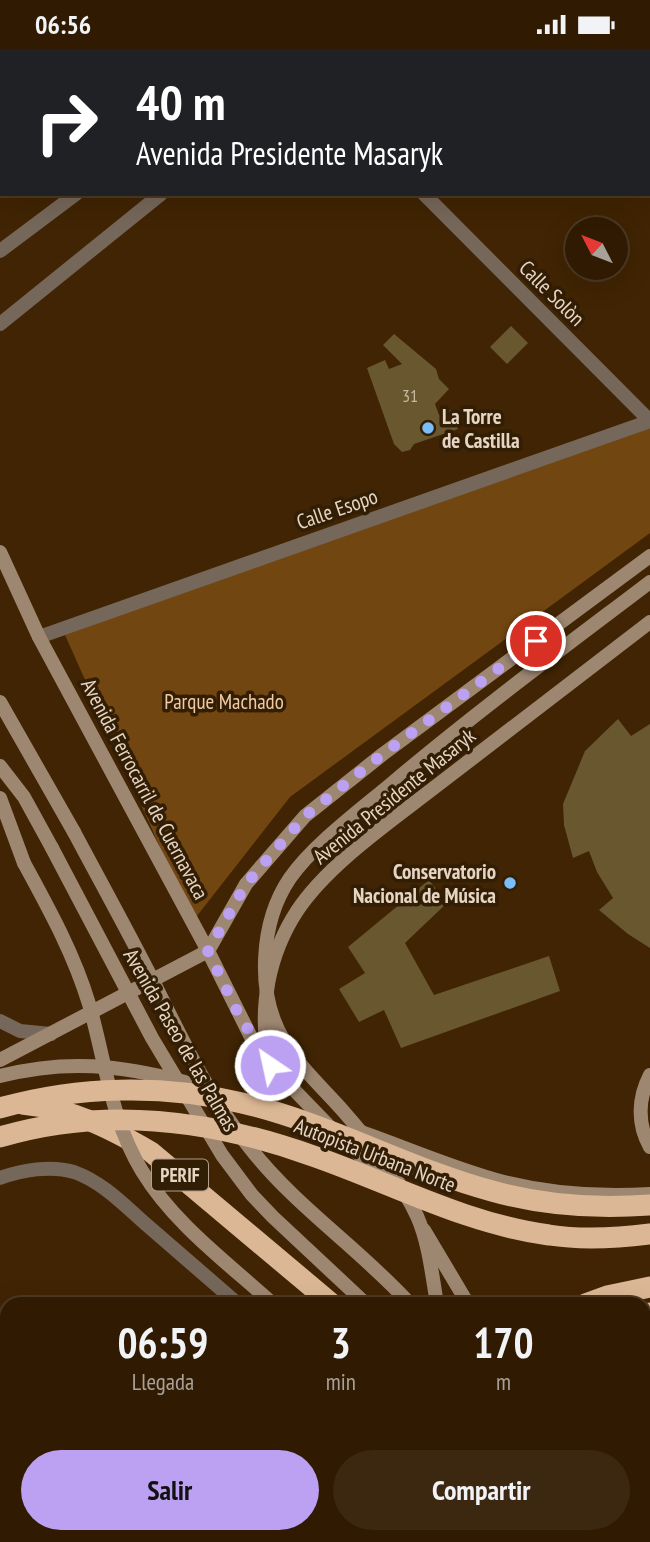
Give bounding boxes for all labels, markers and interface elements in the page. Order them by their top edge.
text: 06:56 [35,8,91,41]
text: 40 m [136,70,225,134]
icon: right [21,77,112,168]
text: Avenida Presidente Masaryk [136,132,443,174]
north arrow [565,217,628,280]
map controls [565,217,628,280]
street label: Calle Solòn [513,254,591,332]
house number: 31 [402,384,418,407]
place label: La Torre de Castilla [442,403,520,454]
marker: La Torre de Castilla [420,420,436,436]
street label: Calle Esopo [293,483,381,535]
pin [506,611,566,671]
icon: arrive [517,622,555,660]
street label: Avenida Ferrocarril de Cuernavaca [75,674,215,904]
park label: Parque Machado [164,688,284,715]
street label: Avenida Presidente Masaryk [307,722,481,870]
place label: Conservatorio Nacional de Música [353,858,496,909]
marker: Conservatorio Nacional de Música [502,875,518,891]
street label: Avenida Paseo de las Palmas [118,944,244,1136]
position arrow [233,1028,307,1102]
street label: Autopista Urbana Norte [291,1112,459,1198]
road number: PERIF [152,1159,208,1191]
text: 06:59 [117,1315,208,1370]
text: 3 [331,1315,351,1370]
text: 170 [473,1315,534,1370]
text: Llegada [132,1367,194,1396]
text: min [326,1367,356,1396]
text: m [496,1367,511,1396]
button: Salir [21,1450,319,1530]
button: Compartir [333,1450,630,1530]

